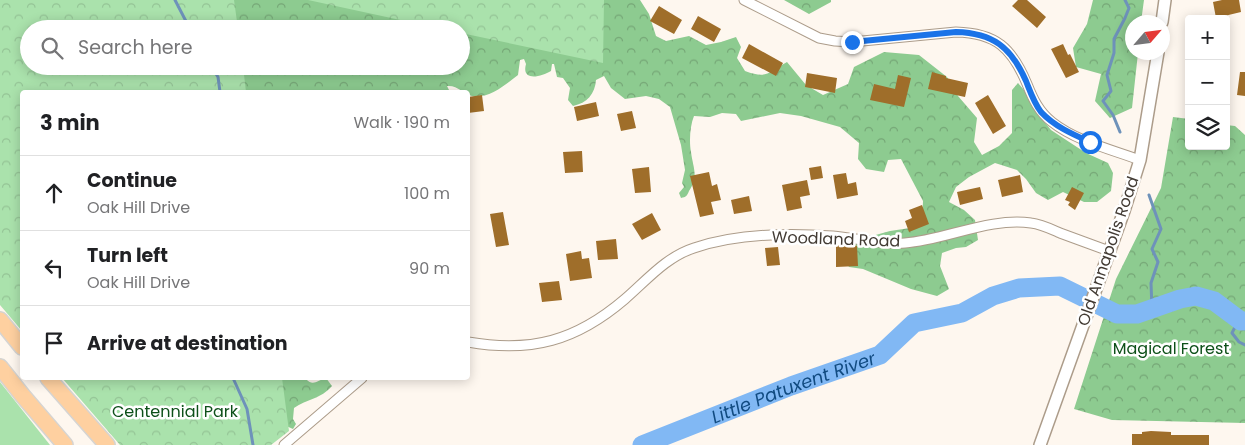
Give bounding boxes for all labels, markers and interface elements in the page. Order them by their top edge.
north arrow [1125,15,1170,60]
map controls [1185,15,1230,150]
button: + [1185,15,1230,60]
search box [20,20,470,75]
route end [841,31,864,54]
icon: search [38,34,66,62]
text: Search here [78,34,192,61]
button: − [1185,60,1230,105]
button: layers [1185,105,1230,150]
text: 3 min [40,108,100,137]
text: Walk · 190 m [353,111,450,134]
route start [1079,131,1102,154]
text: Continue [87,167,177,194]
street label: Old Annapolis Road [1072,173,1144,329]
icon: ahead [40,179,68,207]
text: 100 m [404,182,450,205]
text: Oak Hill Drive [87,196,190,219]
street label: Woodland Road [771,225,901,253]
text: Turn left [87,242,168,269]
icon: left [40,254,68,282]
text: 90 m [409,257,450,280]
text: Oak Hill Drive [87,271,190,294]
icon: arrive [40,329,68,357]
text: Arrive at destination [87,330,288,357]
park label: Magical Forest [1113,337,1229,360]
water label: Little Patuxent River [707,345,880,429]
park label: Centennial Park [112,400,239,423]

